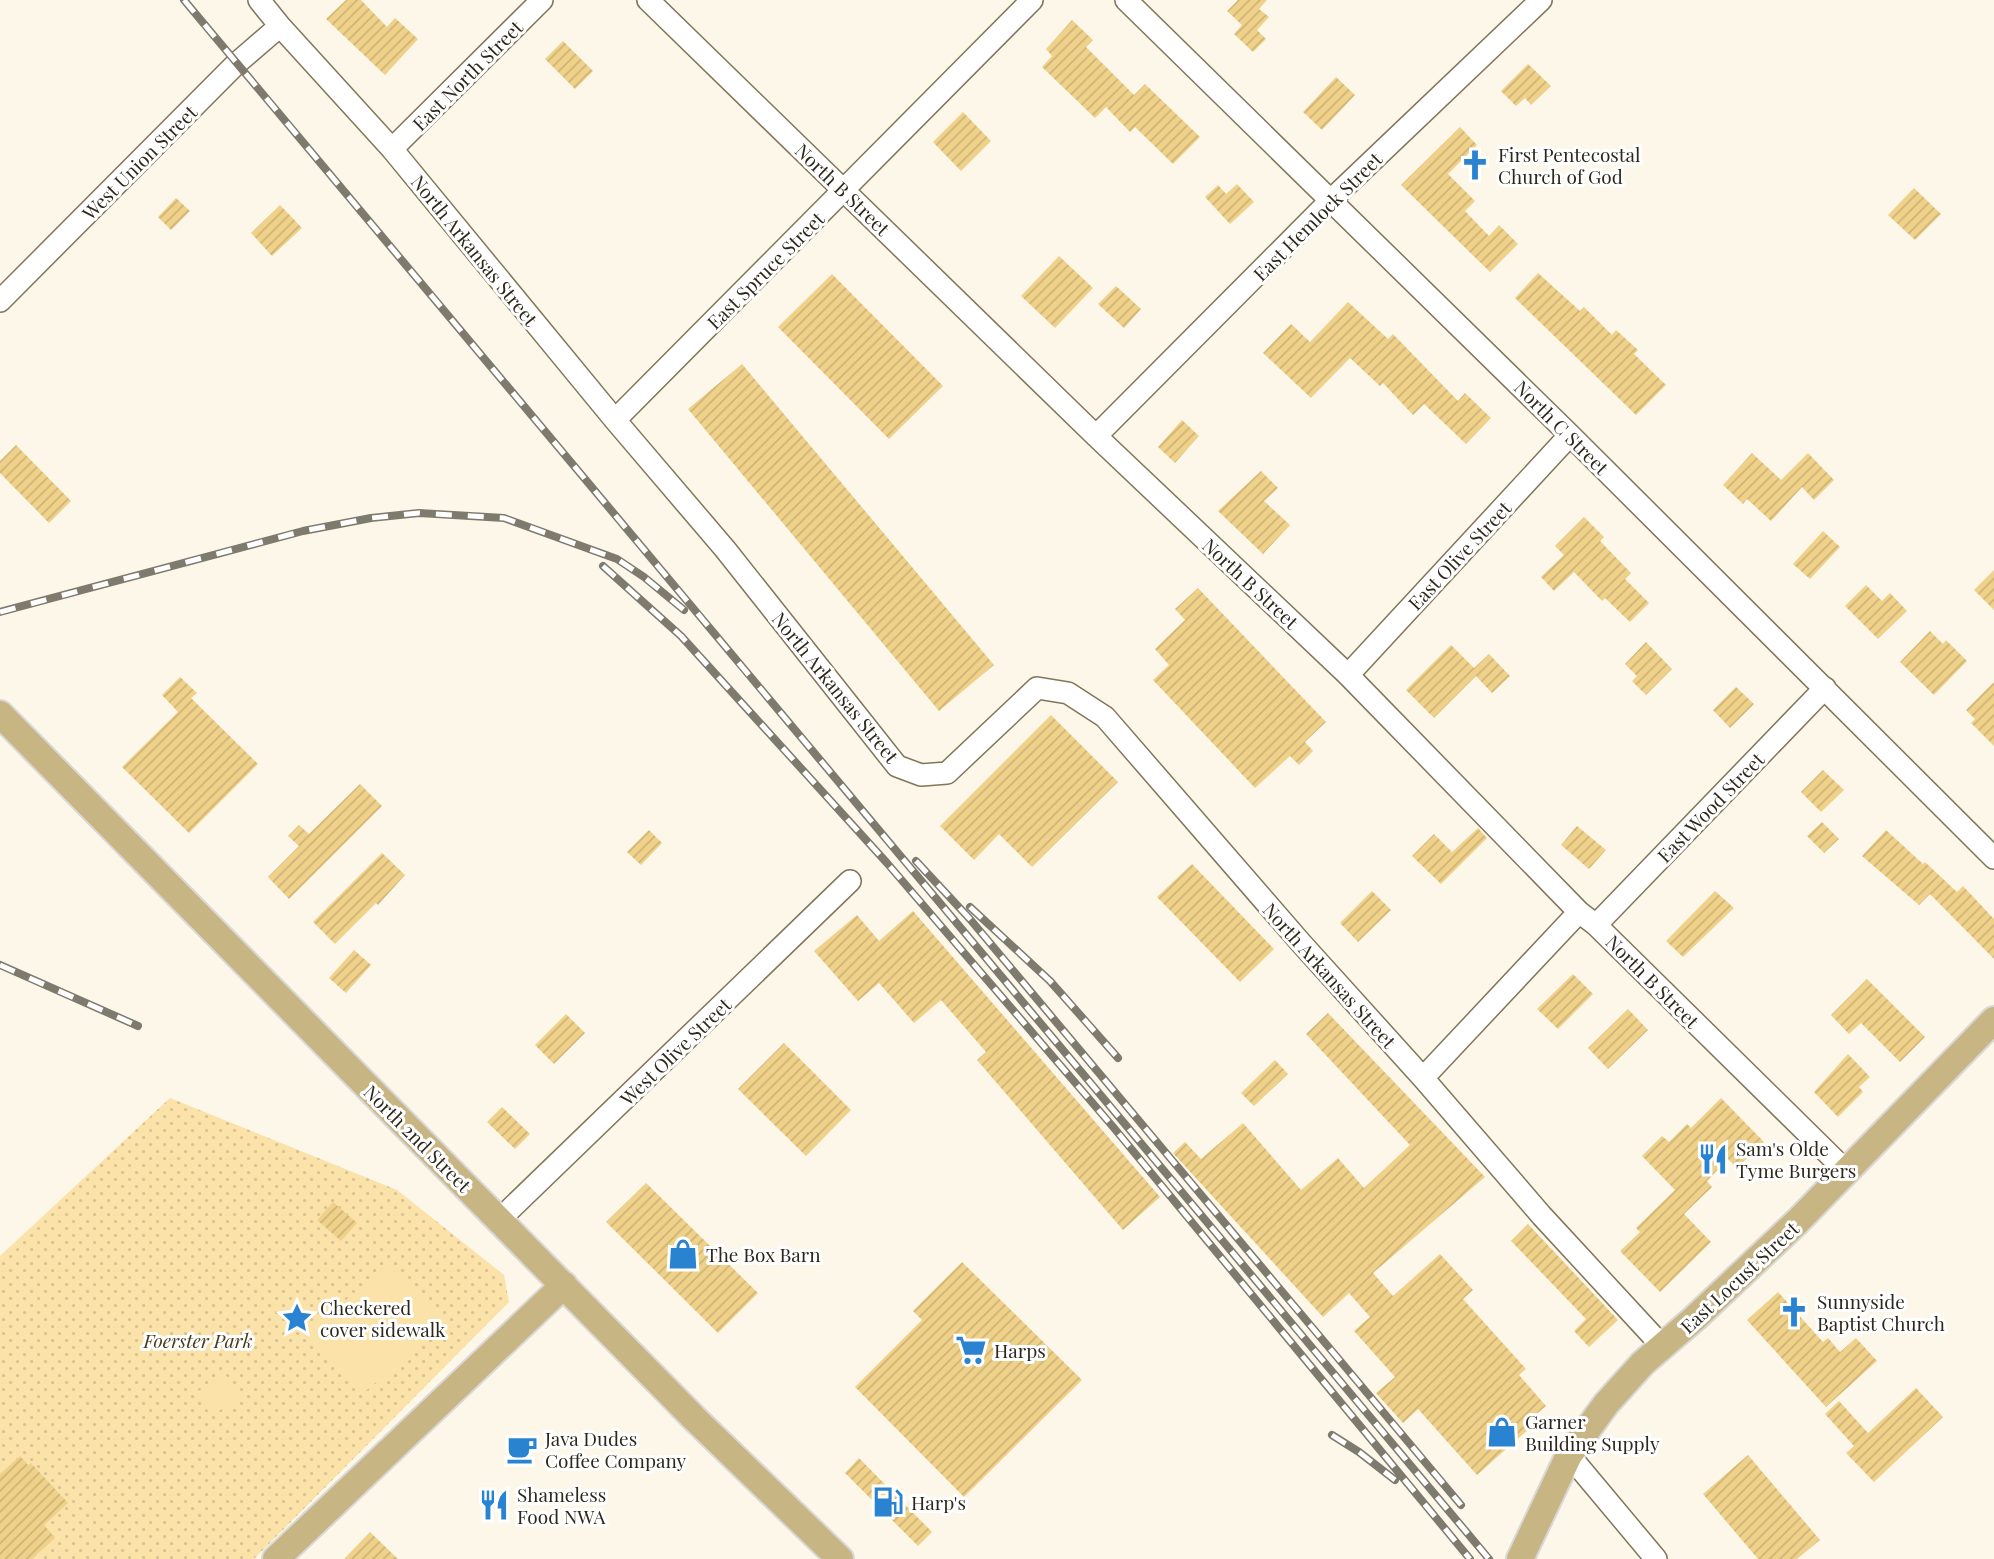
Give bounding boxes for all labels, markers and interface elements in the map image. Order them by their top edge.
street label: East North Street [406,14,528,136]
street label: West Union Street [75,99,202,226]
street label: North B Street [790,137,896,241]
place label: First Pentecostal Church of God [1498,141,1641,189]
street label: East Hemlock Street [1247,146,1387,286]
church icon: First Pentecostal Church of God [1458,148,1492,182]
street label: North Arkansas Street [406,169,544,331]
street label: East Spruce Street [701,205,830,334]
street label: North C Street [1509,374,1615,480]
street label: East Olive Street [1402,495,1516,615]
street label: North B Street [1197,532,1305,634]
street label: North Arkansas Street [767,606,905,768]
street label: East Wood Street [1651,746,1769,868]
street label: North Arkansas Street [1258,897,1402,1053]
street label: North B Street [1601,929,1706,1034]
street label: West Olive Street [613,991,736,1111]
street label: North 2nd Street [359,1079,478,1198]
place label: Sam's Olde Tyme Burgers [1736,1135,1856,1183]
restaurant icon: Sam's Olde Tyme Burgers [1696,1142,1730,1176]
street label: East Locust Street [1674,1215,1804,1339]
shop icon: The Box Barn [666,1237,700,1271]
place label: The Box Barn [706,1241,821,1267]
place label: Sunnyside Baptist Church [1817,1288,1945,1336]
place label: Checkered cover sidewalk [320,1294,446,1342]
church icon: Sunnyside Baptist Church [1777,1295,1811,1329]
place icon: Checkered cover sidewalk [280,1301,314,1335]
park label: Foerster Park [143,1327,253,1353]
supermarket icon: Harps [954,1333,988,1367]
place label: Harps [994,1337,1046,1363]
place label: Garner Building Supply [1525,1408,1660,1456]
shop icon: Garner Building Supply [1485,1415,1519,1449]
place label: Java Dudes Coffee Company [544,1425,687,1473]
cafe icon: Java Dudes Coffee Company [505,1432,539,1466]
place label: Shameless Food NWA [517,1481,606,1529]
fuel station icon: Harp's [871,1485,905,1519]
restaurant icon: Shameless Food NWA [477,1488,511,1522]
place label: Harp's [911,1489,966,1515]

